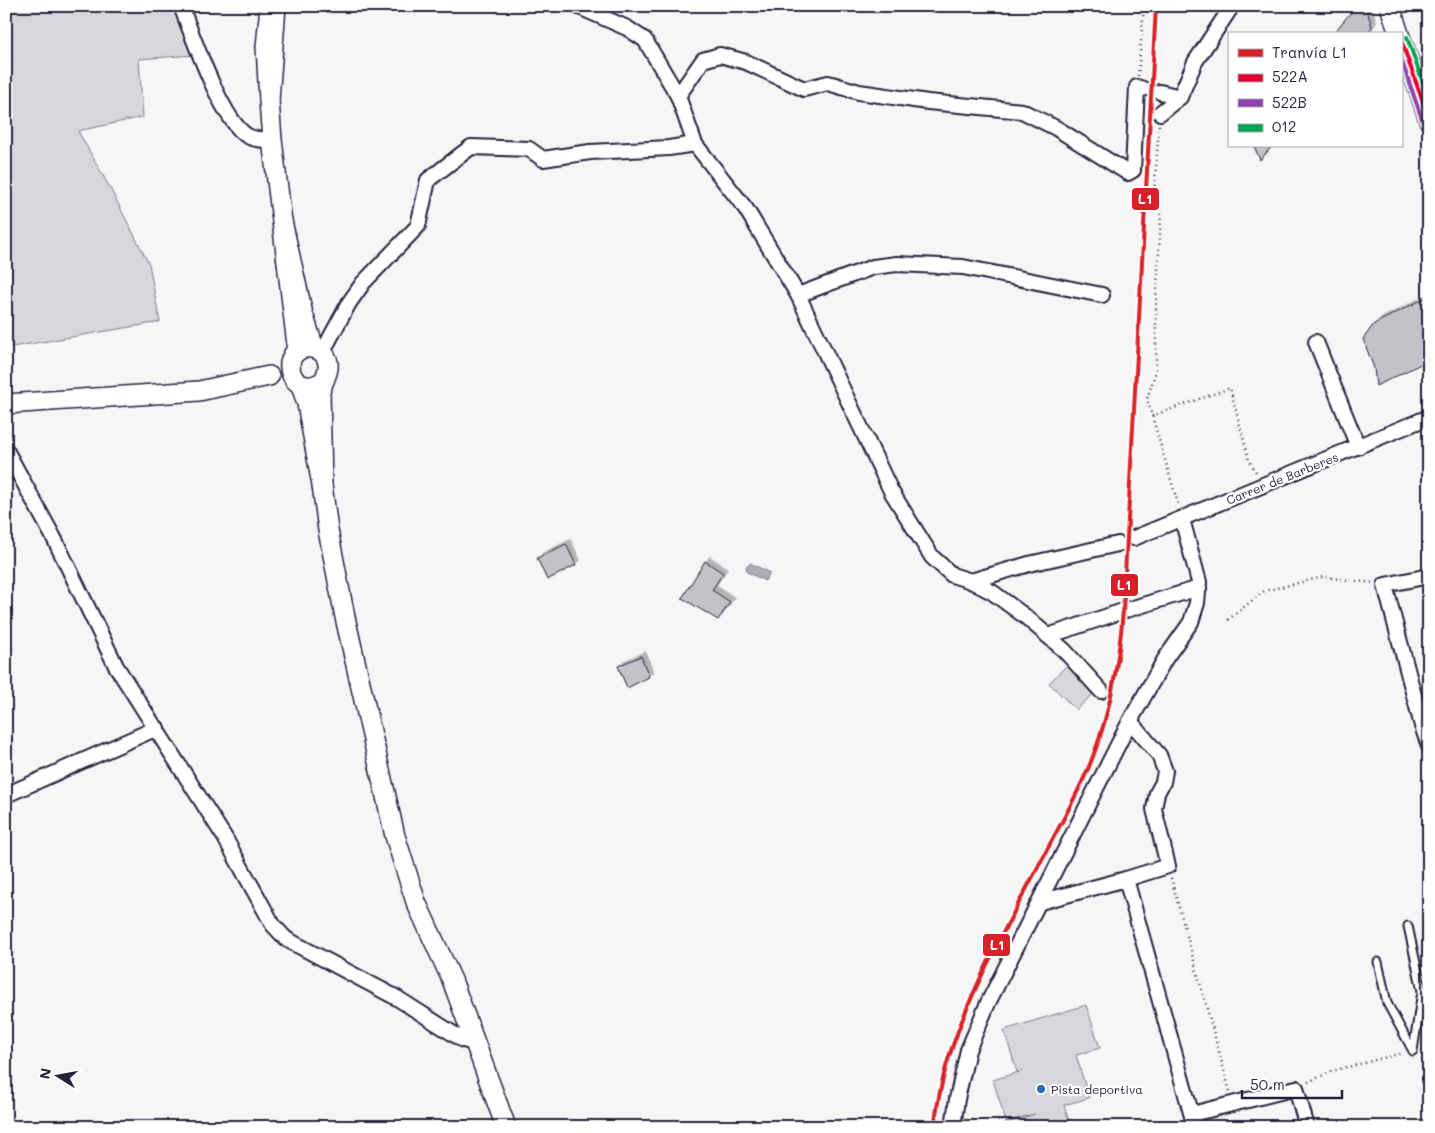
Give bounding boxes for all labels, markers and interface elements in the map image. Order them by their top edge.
legend [1228,32,1402,148]
text: Tranvía L1 [1272,42,1347,62]
text: 522A [1272,66,1308,86]
text: 522B [1272,92,1307,112]
text: 012 [1272,116,1296,136]
line badge: L1 [1131,187,1160,211]
text: L1 [1138,189,1152,208]
street label: Carrer de Barberes [1224,448,1341,508]
line badge: L1 [1110,573,1139,597]
text: L1 [1117,575,1131,594]
line badge: L1 [982,933,1011,957]
text: L1 [990,935,1004,954]
north arrow [32,1050,82,1100]
text: N [34,1066,55,1080]
scale bar [1242,1068,1342,1100]
text: 50 m [1250,1074,1285,1094]
place label: Pista deportiva [1051,1081,1143,1097]
marker: Pista deportiva [1035,1083,1047,1095]

